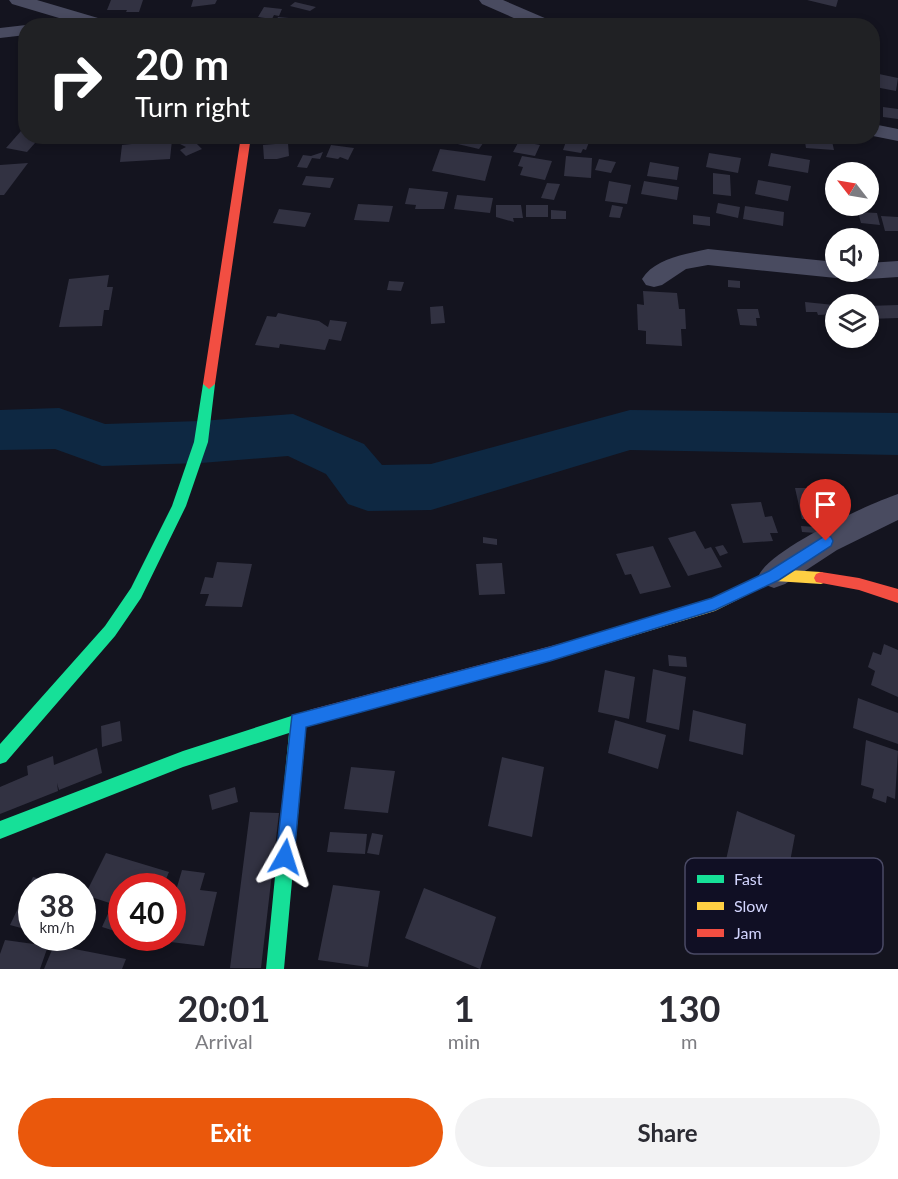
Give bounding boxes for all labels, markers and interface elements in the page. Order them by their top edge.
text: 20 m [135,39,229,89]
icon: right [36,42,114,120]
text: Turn right [135,90,250,123]
north arrow [825,162,879,216]
map controls [825,162,879,348]
button: sound [825,228,879,282]
button: layers [825,294,879,348]
pin [800,479,851,541]
icon: arrive [809,488,842,521]
position arrow [253,825,317,889]
legend [685,858,883,954]
text: Fast [734,869,763,888]
speed limit sign: 40 [108,873,186,951]
text: 38 [40,887,74,923]
text: Slow [734,896,768,915]
text: km/h [39,918,75,936]
text: Jam [734,923,762,942]
text: 20:01 [178,986,270,1030]
text: 1 [454,986,475,1030]
text: 130 [658,986,720,1030]
text: Arrival [195,1029,253,1053]
text: min [448,1029,480,1053]
text: m [681,1029,697,1053]
button: Exit [18,1098,443,1167]
button: Share [455,1098,880,1167]

